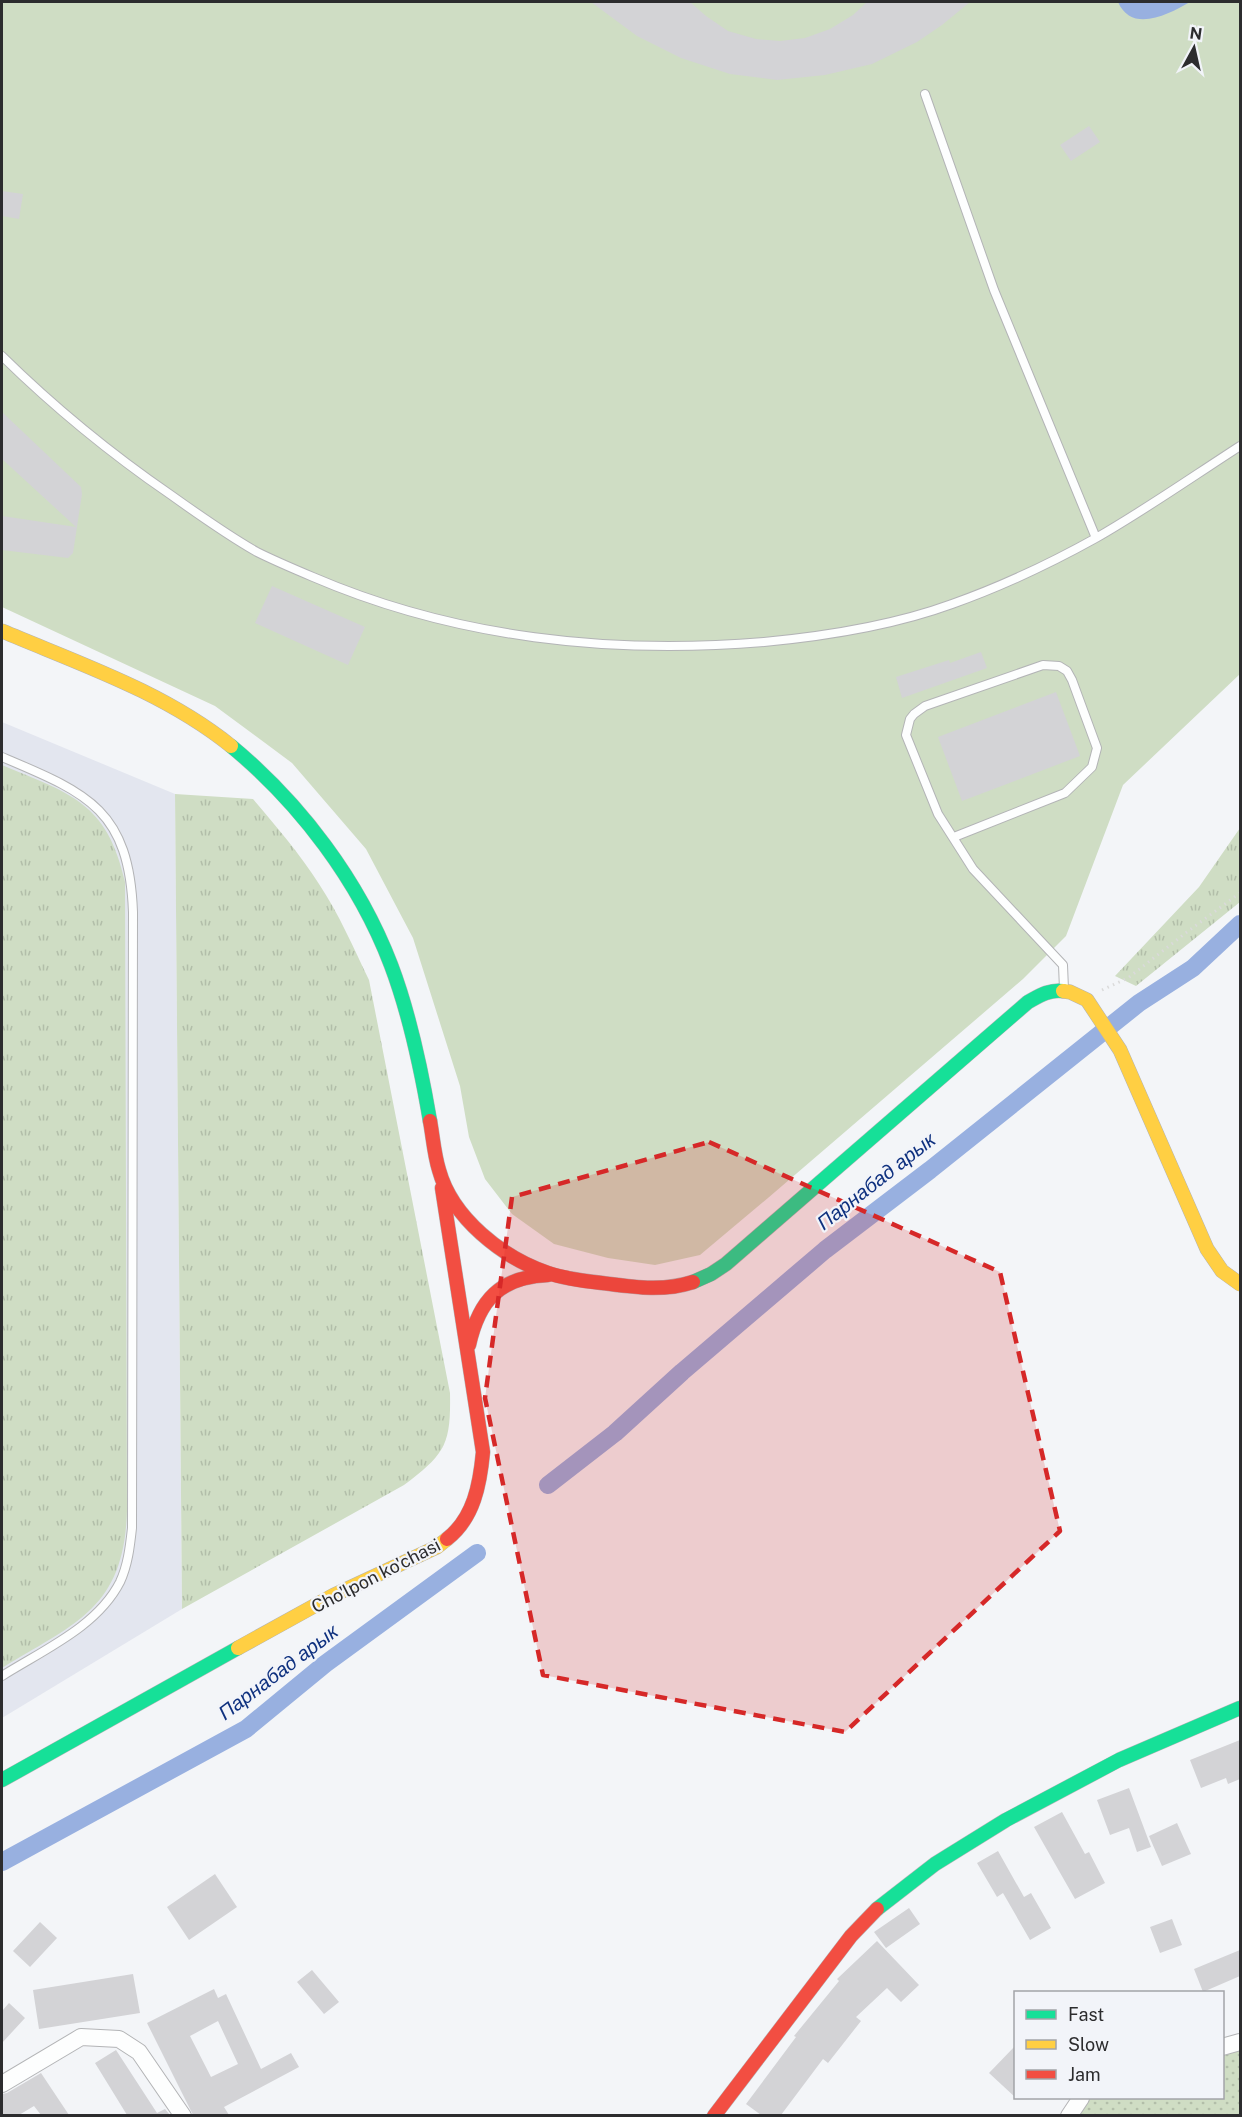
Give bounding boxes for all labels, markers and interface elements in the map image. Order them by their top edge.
north arrow [1164,18,1224,78]
text: N [1188,23,1204,44]
water label: Парнабад арык [812,1126,941,1235]
street label: Cho'lpon ko'chasi [308,1534,444,1617]
water label: Парнабад арык [213,1618,344,1725]
legend [1014,1991,1224,2099]
text: Fast [1068,2004,1104,2025]
text: Slow [1068,2034,1109,2055]
text: Jam [1068,2064,1101,2085]

